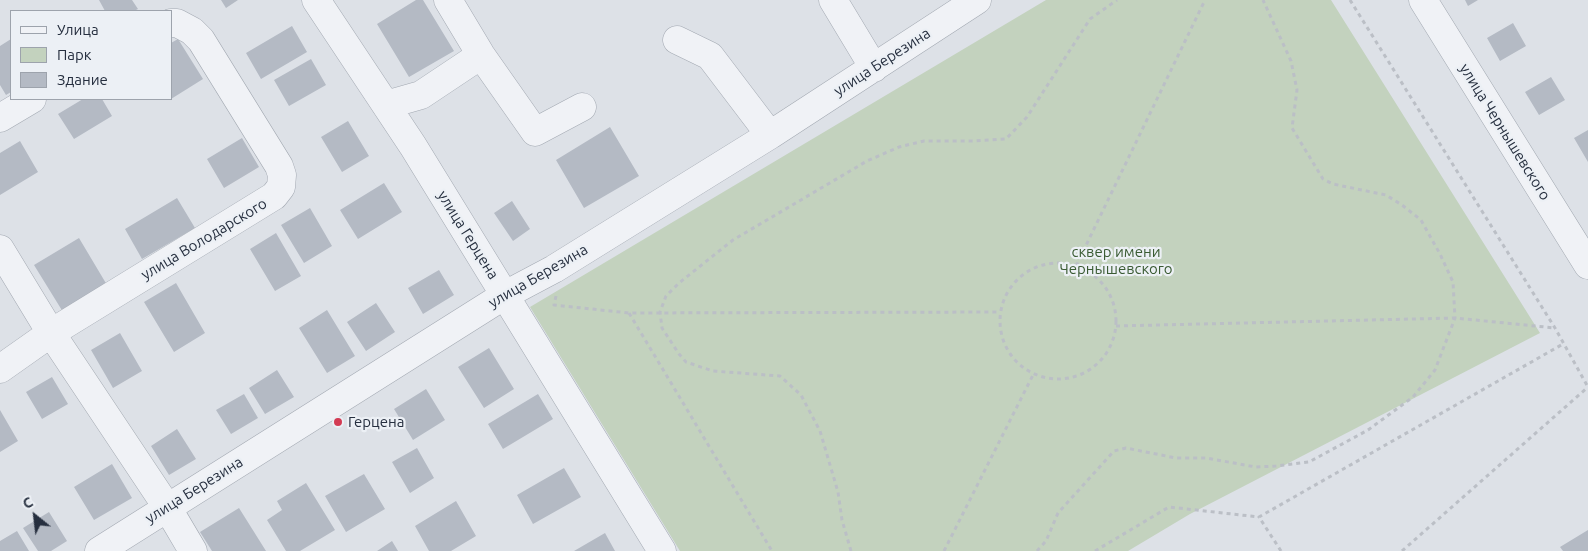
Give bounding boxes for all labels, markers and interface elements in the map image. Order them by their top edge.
legend [10,10,172,100]
text: Улица [57,21,99,38]
street label: улица Березина [830,24,934,100]
text: Парк [57,46,92,63]
street label: улица Чернышевского [1456,60,1554,204]
text: Здание [57,71,108,88]
street label: улица Герцена [434,187,502,283]
street label: улица Володарского [138,194,270,284]
street label: улица Березина [485,240,591,312]
park label: сквер имени Чернышевского [1060,243,1172,278]
place label: Герцена [348,413,405,431]
marker: Герцена [332,416,344,428]
street label: улица Березина [142,453,246,527]
north arrow [10,491,60,541]
text: С [20,494,36,512]

